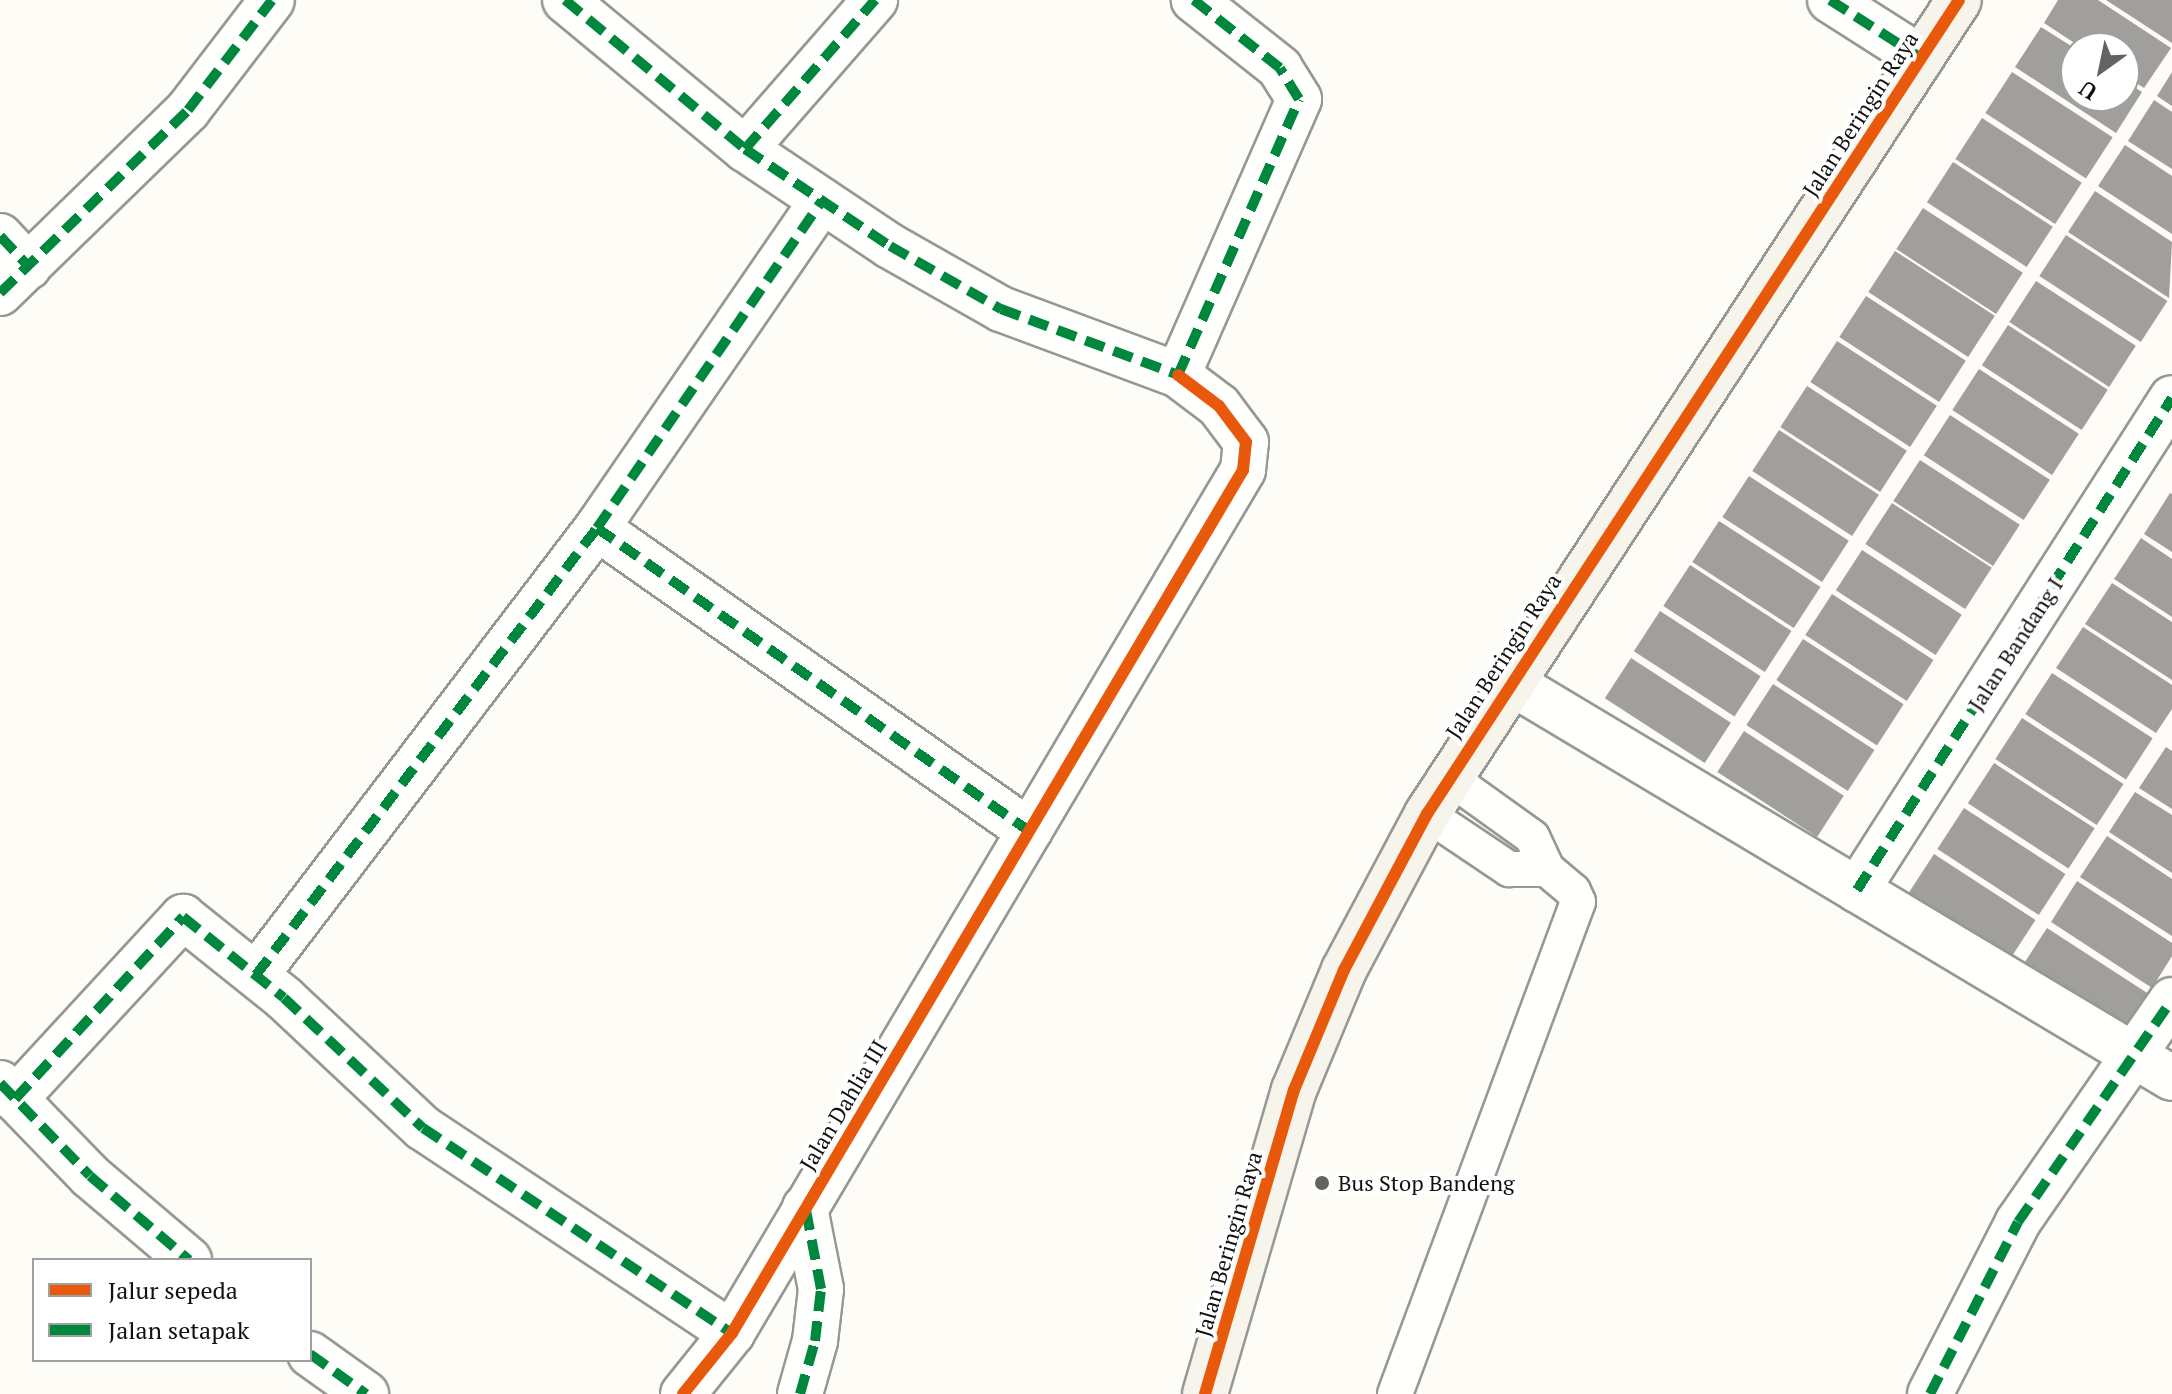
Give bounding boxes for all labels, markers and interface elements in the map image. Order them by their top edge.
street label: Jalan Beringin Raya [1797,27,1923,201]
north arrow [2060,32,2140,112]
text: U [2073,74,2102,107]
street label: Jalan Beringin Raya [1440,569,1566,743]
street label: Jalan Bandang I [1962,572,2068,716]
street label: Jalan Dahlia III [794,1035,892,1175]
street label: Jalan Beringin Raya [1189,1148,1267,1340]
place label: Bus Stop Bandeng [1338,1170,1515,1196]
marker: Bus Stop Bandeng [1313,1174,1331,1192]
legend [32,1258,312,1362]
text: Jalur sepeda [108,1274,238,1306]
text: Jalan setapak [108,1314,249,1346]

